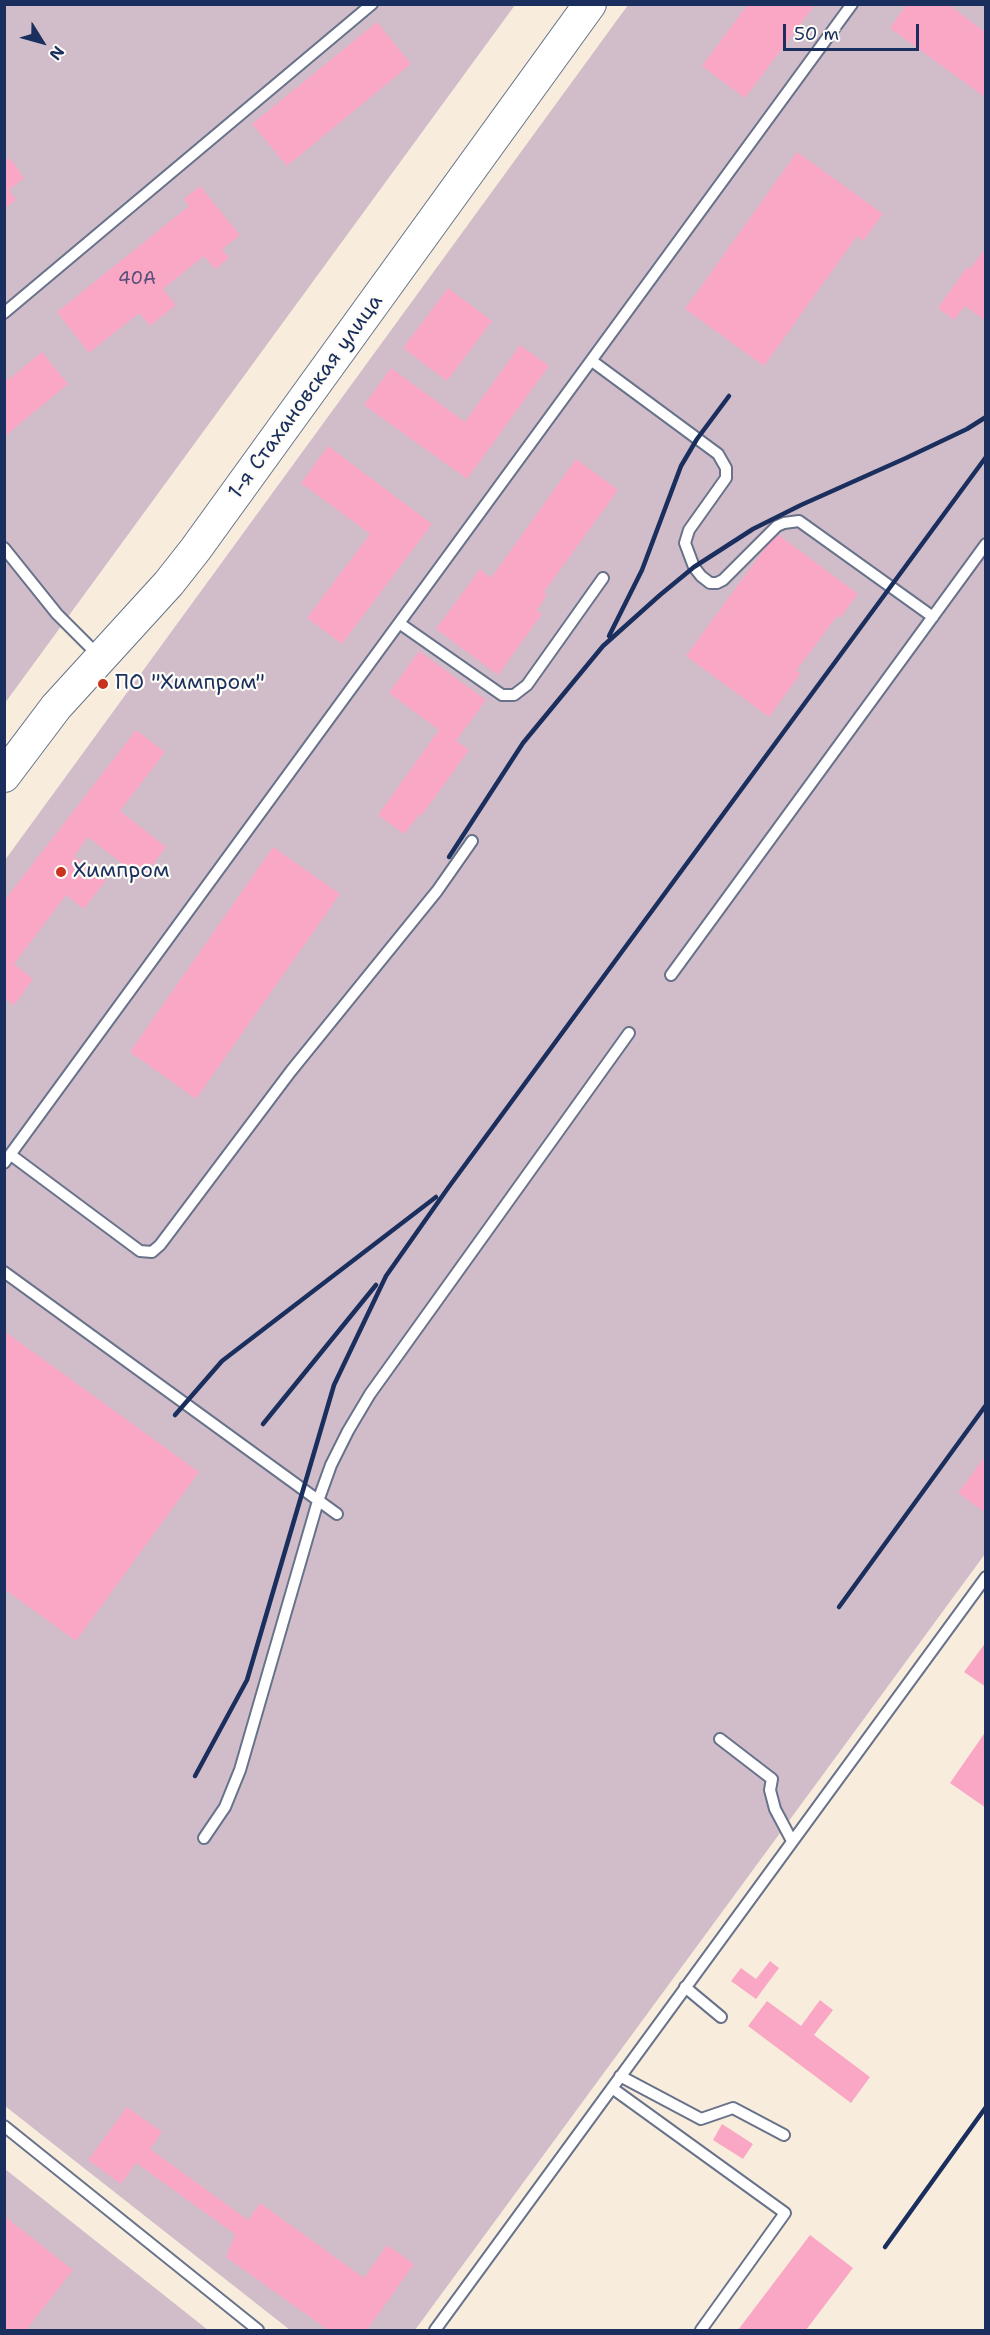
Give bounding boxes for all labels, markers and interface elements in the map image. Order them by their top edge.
north arrow [12,12,72,72]
scale bar [786,12,922,50]
text: 50 m [794,22,839,46]
text: N [45,42,69,65]
house number: 40А [118,268,156,290]
street label: 1-я Стахановская улица [223,290,389,504]
place label: ПО "Химпром" [115,671,265,697]
marker: ПО "Химпром" [96,677,110,691]
place label: Химпром [73,859,169,885]
marker: Химпром [54,865,68,879]

